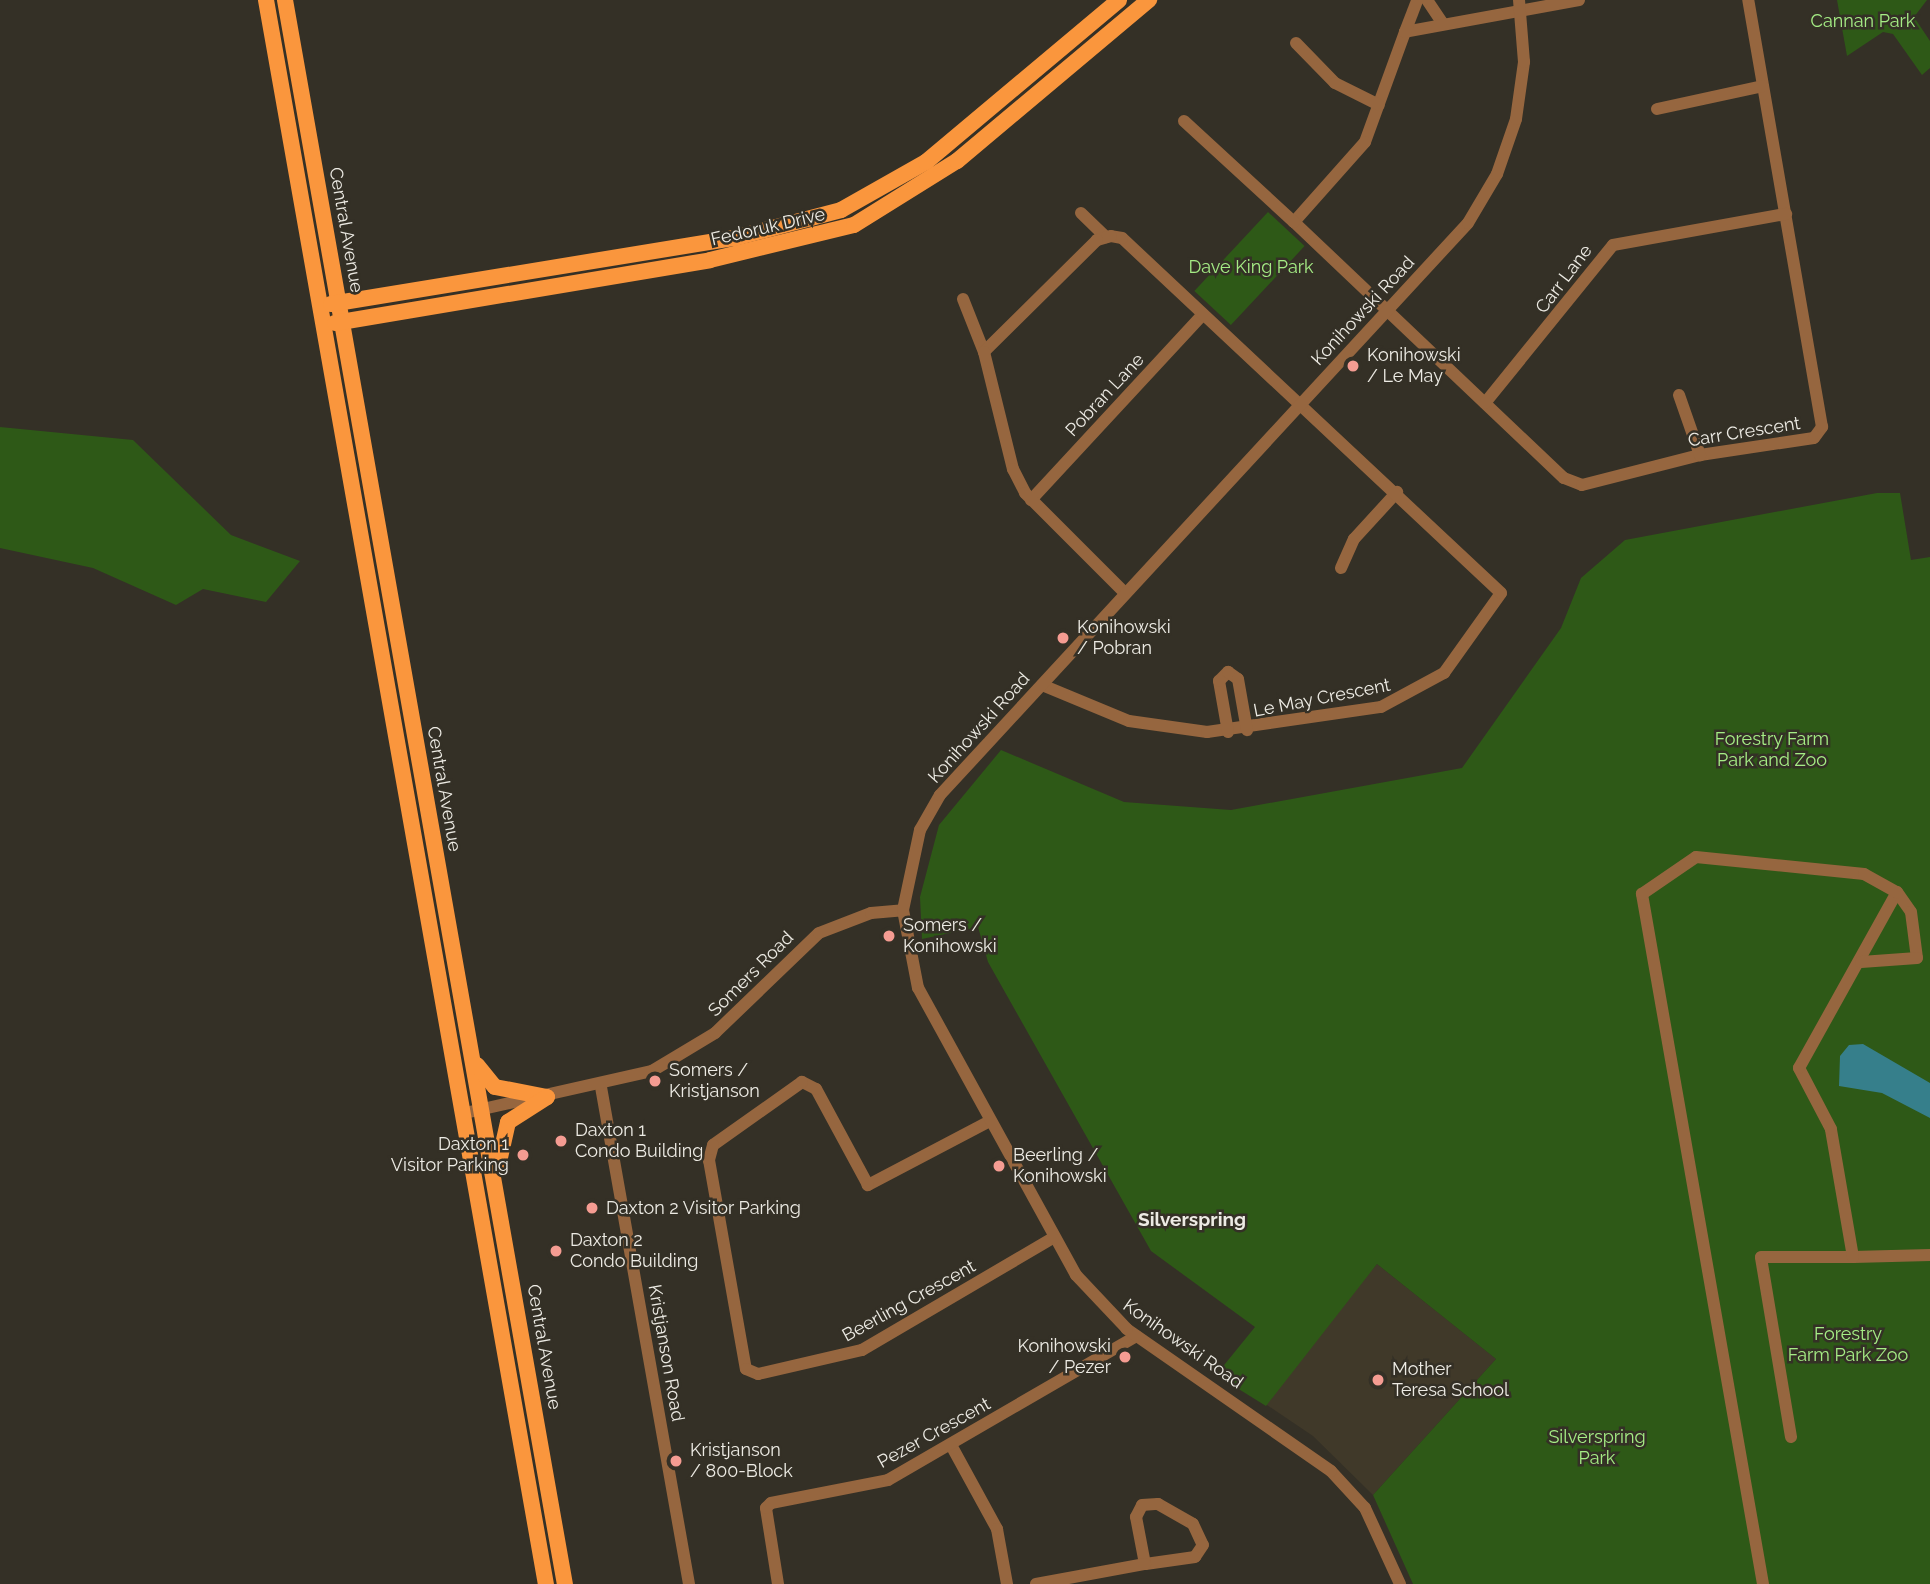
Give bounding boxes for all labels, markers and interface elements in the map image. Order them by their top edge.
park label: Cannan Park [1811,10,1915,32]
street label: Central Avenue [324,165,368,295]
street label: Fedoruk Drive [709,203,827,251]
street label: Carr Lane [1531,240,1597,318]
street label: Konihowski Road [1307,252,1419,370]
park label: Dave King Park [1188,256,1314,278]
place label: Konihowski / Le May [1367,345,1461,388]
street label: Pobran Lane [1061,349,1149,441]
marker: Konihowski / Le May [1345,358,1361,374]
street label: Carr Crescent [1686,412,1802,452]
place label: Konihowski / Pobran [1077,617,1171,660]
marker: Konihowski / Pobran [1055,630,1071,646]
street label: Konihowski Road [924,668,1034,788]
street label: Le May Crescent [1251,674,1393,722]
street label: Central Avenue [422,724,466,854]
park label: Forestry Farm Park and Zoo [1715,729,1829,772]
place label: Somers / Konihowski [903,915,997,958]
street label: Somers Road [704,927,798,1021]
marker: Somers / Konihowski [881,928,897,944]
place label: Somers / Kristjanson [669,1060,760,1102]
marker: Somers / Kristjanson [647,1073,663,1089]
place label: Daxton 1 Condo Building [575,1120,703,1162]
marker: Daxton 1 Condo Building [553,1133,569,1149]
place label: Daxton 1 Visitor Parking [390,1134,509,1176]
place label: Beerling / Konihowski [1013,1145,1107,1188]
marker: Daxton 1 Visitor Parking [515,1147,531,1163]
marker: Beerling / Konihowski [991,1158,1007,1174]
place label: Daxton 2 Visitor Parking [606,1197,802,1219]
marker: Daxton 2 Visitor Parking [584,1200,600,1216]
district label: Silverspring [1138,1209,1246,1231]
place label: Daxton 2 Condo Building [570,1230,698,1272]
marker: Daxton 2 Condo Building [548,1243,564,1259]
street label: Beerling Crescent [839,1255,979,1347]
street label: Central Avenue [522,1282,566,1412]
street label: Kristjanson Road [643,1283,689,1423]
street label: Konihowski Road [1119,1295,1247,1393]
park label: Forestry Farm Park Zoo [1788,1324,1908,1366]
place label: Konihowski / Pezer [1017,1336,1111,1378]
marker: Konihowski / Pezer [1117,1349,1133,1365]
place label: Mother Teresa School [1392,1359,1509,1402]
marker: Mother Teresa School [1370,1372,1386,1388]
street label: Pezer Crescent [874,1393,994,1473]
park label: Silverspring Park [1548,1427,1646,1470]
place label: Kristjanson / 800-Block [690,1440,793,1482]
marker: Kristjanson / 800-Block [668,1453,684,1469]

